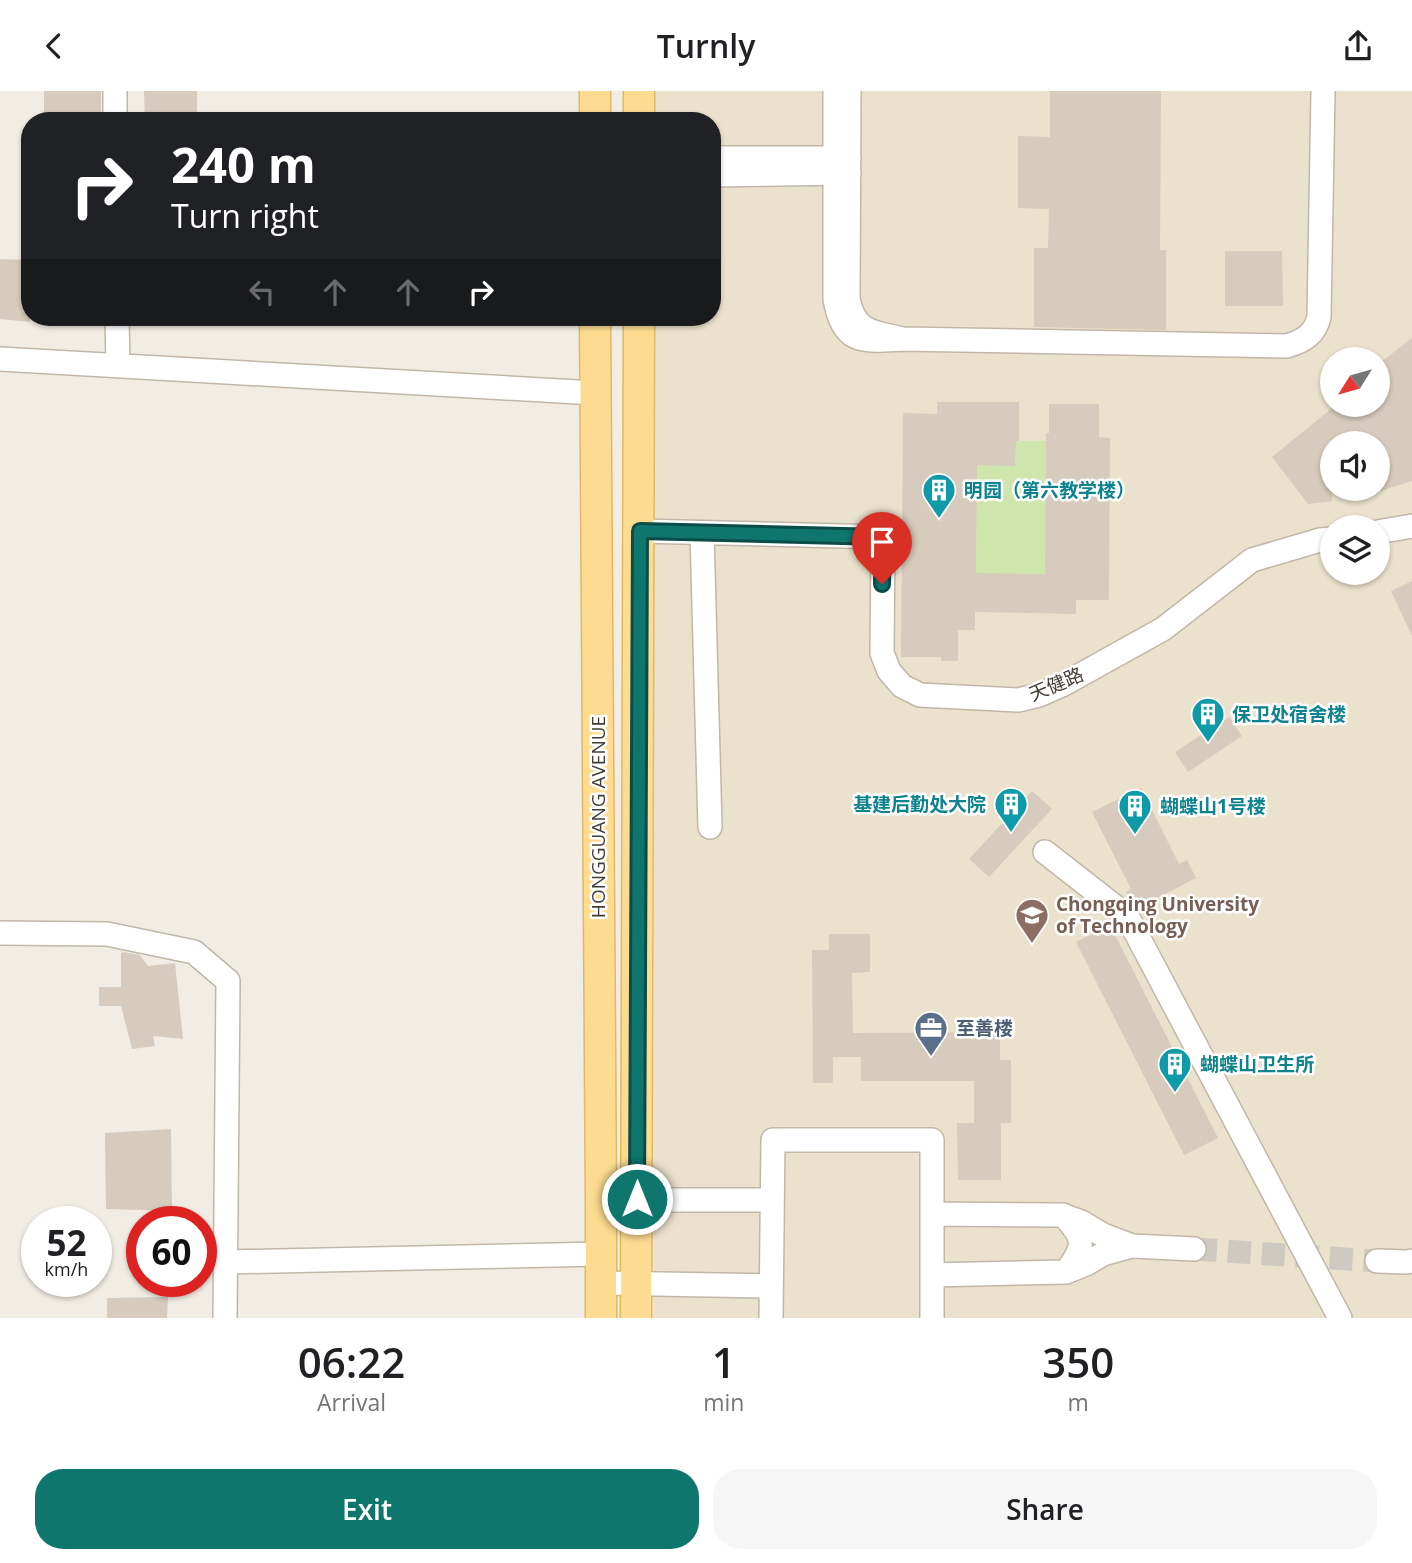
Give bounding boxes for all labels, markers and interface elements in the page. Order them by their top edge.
text: Turnly [657,24,755,67]
icon: back [35,27,73,65]
icon: share [1339,27,1377,65]
text: 240 m [171,131,316,197]
icon: right [56,140,147,231]
text: Turn right [171,194,319,237]
icon: left [243,273,281,311]
icon: ahead [316,273,354,311]
icon: ahead [389,273,427,311]
icon: right [462,273,500,311]
north arrow [1320,347,1390,417]
map controls [1320,347,1390,585]
button: sound [1320,431,1390,501]
building icon: 明园（第六教学楼） [920,471,958,520]
place label: 明园（第六教学楼） [964,477,1135,503]
pin [852,512,912,584]
button: layers [1320,515,1390,585]
icon: arrive [863,523,901,561]
street label: 天健路 [1025,661,1087,707]
building icon: 保卫处宿舍楼 [1189,695,1227,744]
place label: 保卫处宿舍楼 [1232,701,1346,727]
street label: HONGGUANG AVENUE [585,716,611,918]
building icon: 基建后勤处大院 [992,785,1030,834]
building icon: 蝴蝶山1号楼 [1116,787,1154,836]
place label: 基建后勤处大院 [853,791,986,817]
place label: 蝴蝶山1号楼 [1160,793,1266,819]
place label: Chongqing University of Technology [1056,891,1259,939]
school or university icon: Chongqing University of Technology [1013,896,1051,945]
office icon: 至善楼 [912,1009,950,1058]
place label: 至善楼 [956,1015,1013,1041]
building icon: 蝴蝶山卫生所 [1156,1045,1194,1094]
place label: 蝴蝶山卫生所 [1200,1051,1314,1077]
position arrow [600,1162,674,1236]
speed limit sign: 60 [126,1206,217,1297]
text: 52 [46,1219,87,1266]
text: km/h [45,1257,88,1281]
text: 06:22 [298,1333,405,1390]
text: 1 [712,1333,736,1390]
text: 350 [1042,1333,1114,1390]
text: Arrival [317,1386,386,1418]
text: min [703,1386,744,1418]
text: m [1068,1386,1089,1418]
button: Exit [35,1469,699,1549]
button: Share [713,1469,1377,1549]

